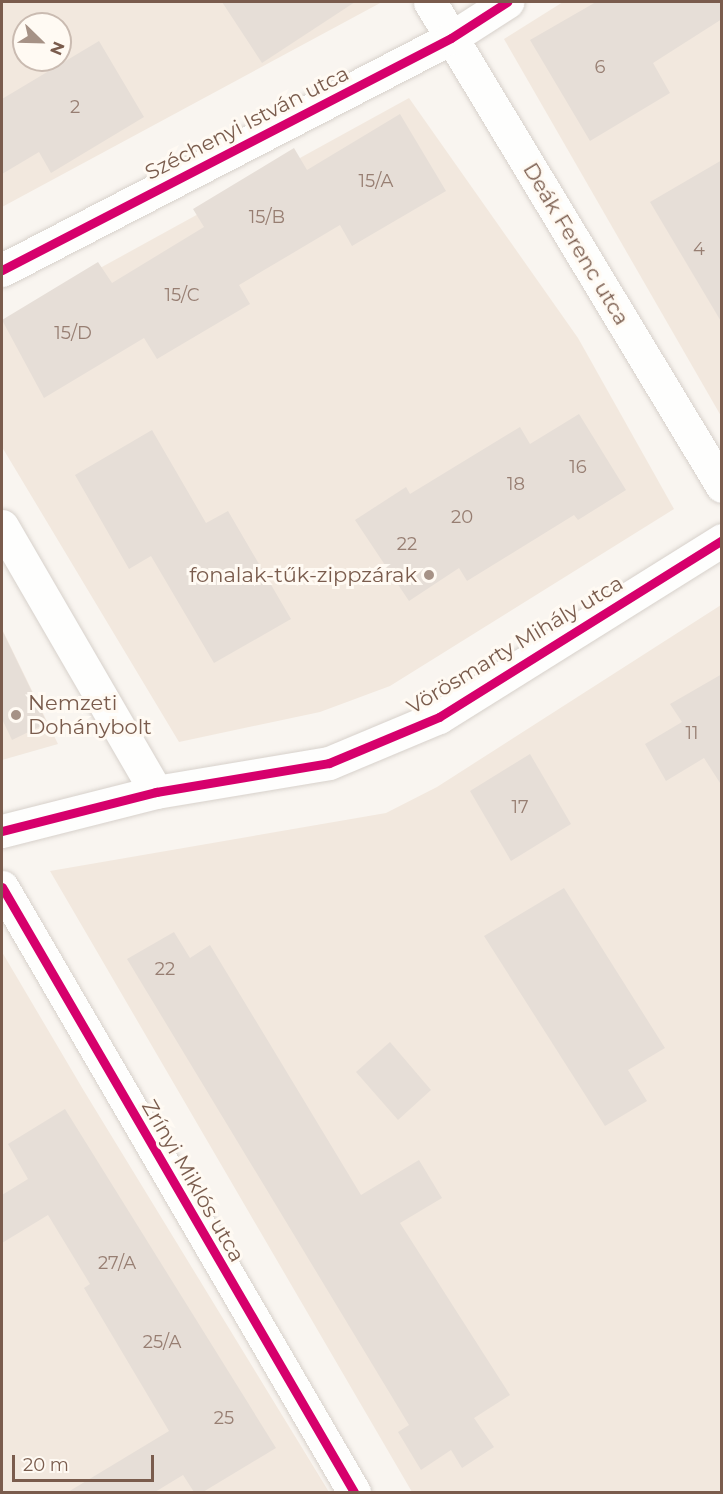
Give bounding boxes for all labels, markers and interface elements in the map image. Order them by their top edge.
north arrow [12,12,72,72]
text: N [46,39,68,58]
house number: 6 [595,56,605,78]
street label: Széchenyi István utca [141,61,353,185]
house number: 2 [70,96,80,118]
street label: Deák Ferenc utca [518,158,634,330]
house number: 15/A [359,170,393,192]
house number: 15/B [249,206,285,228]
house number: 4 [693,238,705,260]
house number: 15/C [164,284,200,306]
house number: 15/D [54,322,92,344]
house number: 16 [569,456,587,478]
house number: 18 [507,473,525,495]
house number: 20 [451,506,473,528]
house number: 22 [397,533,417,555]
place label: fonalak-tűk-zippzárak [189,562,417,588]
marker: fonalak-tűk-zippzárak [422,568,436,582]
street label: Vörösmarty Mihály utca [402,570,628,720]
place label: Nemzeti Dohánybolt [28,690,152,740]
marker: Nemzeti Dohánybolt [9,708,23,722]
house number: 11 [686,722,698,744]
house number: 17 [511,796,529,818]
house number: 22 [155,958,175,980]
street label: Zrínyi Miklós utca [136,1095,250,1267]
house number: 27/A [98,1252,136,1274]
house number: 25/A [143,1331,181,1353]
house number: 25 [214,1407,234,1429]
scale bar [15,1443,158,1481]
text: 20 m [23,1454,69,1476]

